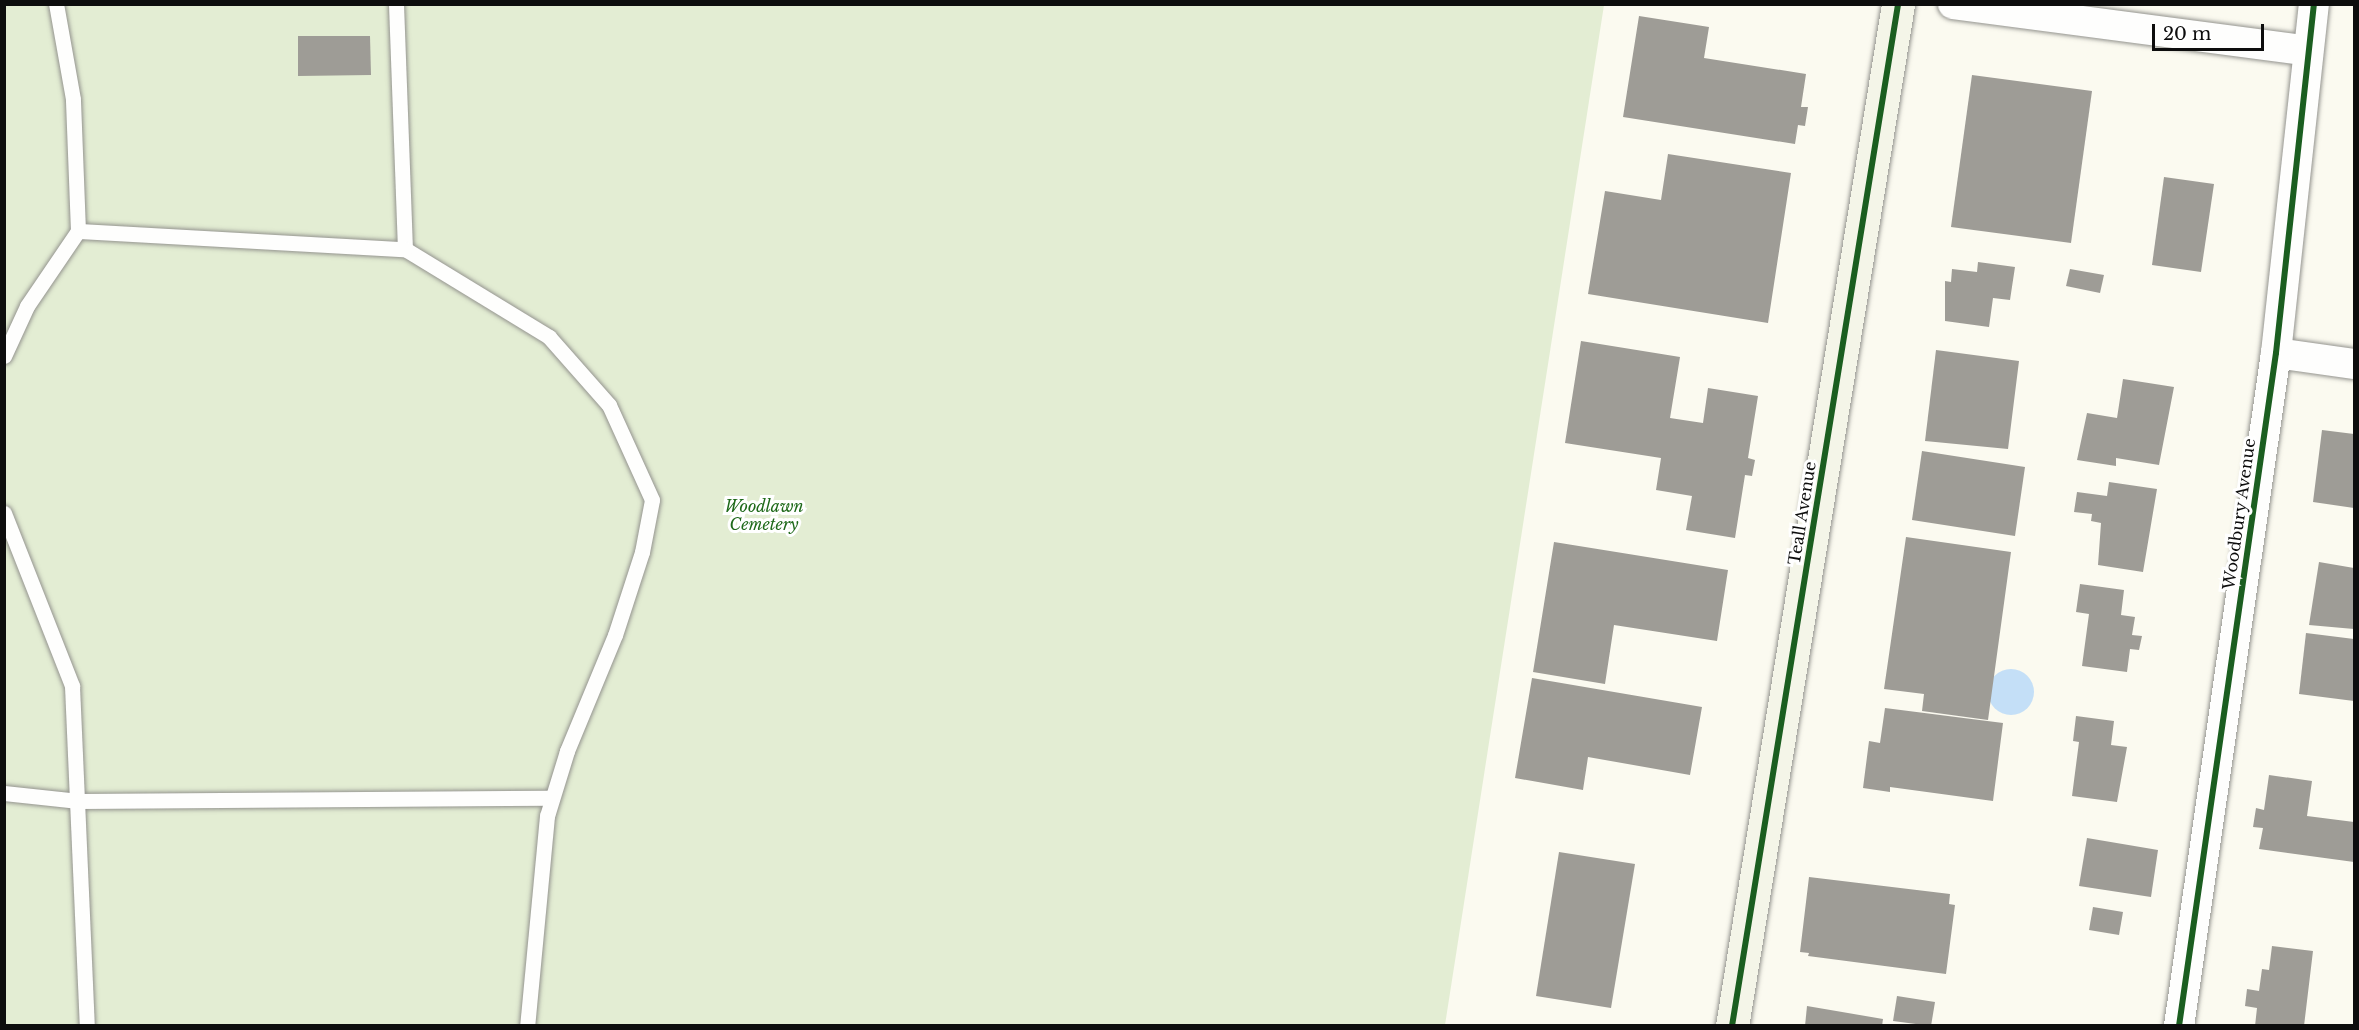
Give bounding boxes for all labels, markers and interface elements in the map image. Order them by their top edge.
scale bar [2155,12,2268,50]
text: 20 m [2163,23,2211,45]
street label: Woodbury Avenue [2219,436,2259,592]
street label: Teall Avenue [1784,460,1820,566]
park label: Woodlawn Cemetery [724,496,804,534]

